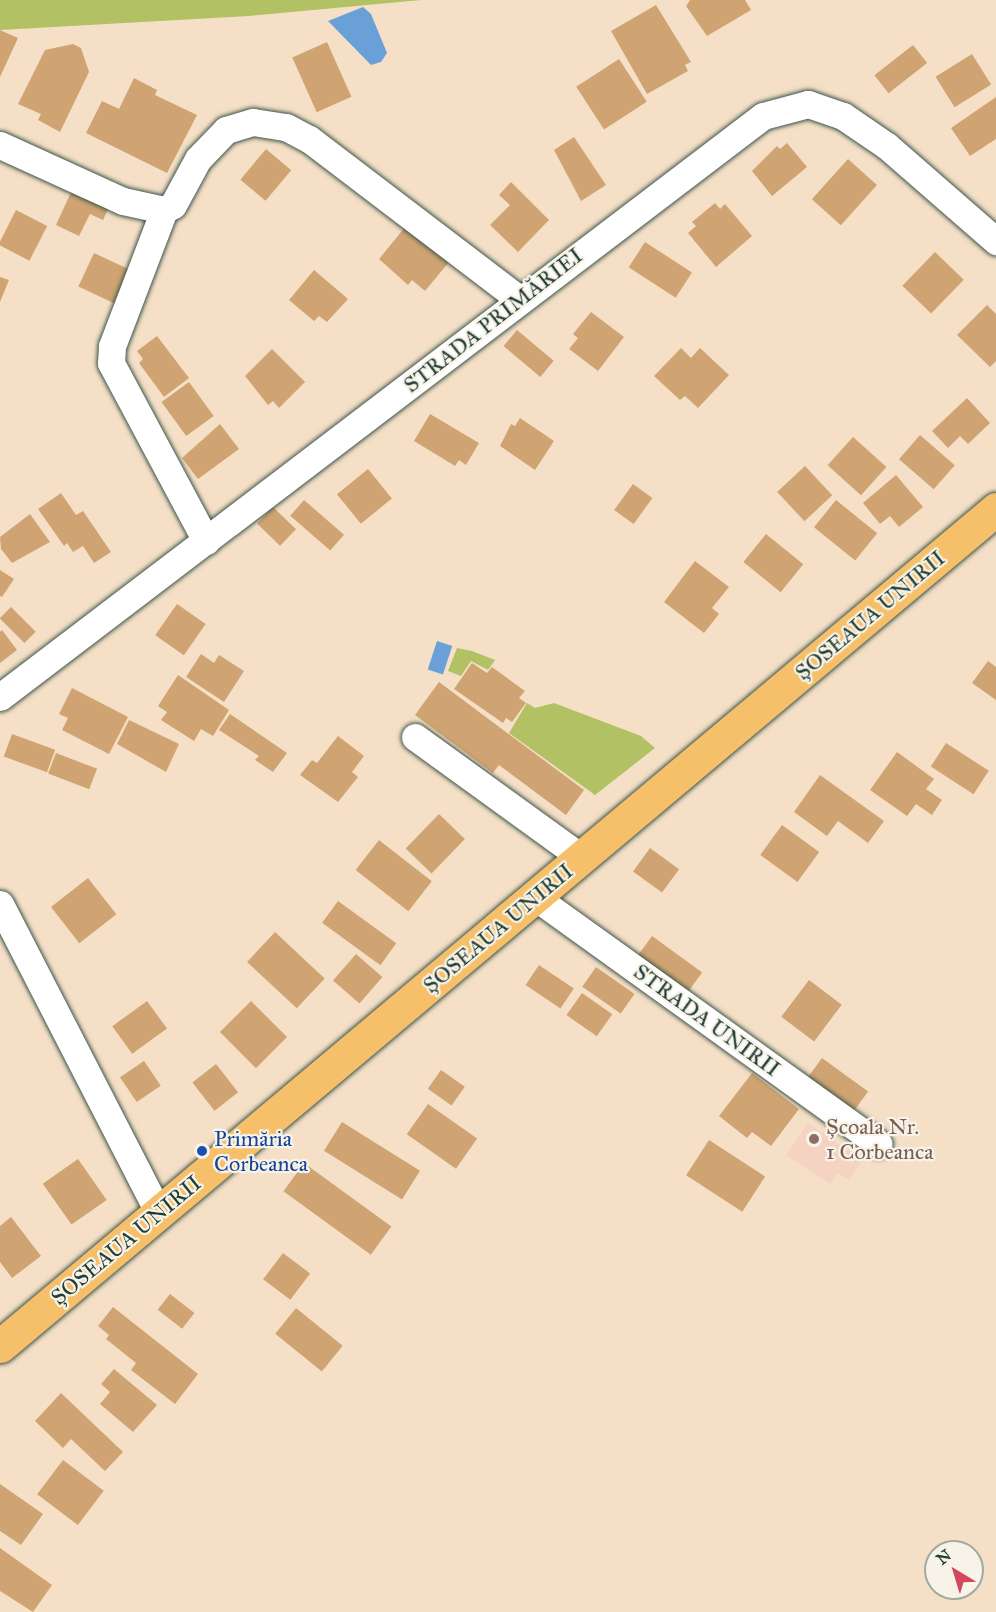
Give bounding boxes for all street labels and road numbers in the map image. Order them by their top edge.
street label: STRADA PRIMĂRIEI [398,242,588,398]
street label: ȘOSEAUA UNIRII [790,545,950,685]
street label: ȘOSEAUA UNIRII [418,858,578,998]
street label: STRADA UNIRII [629,958,785,1082]
street label: ȘOSEAUA UNIRII [46,1170,206,1310]

